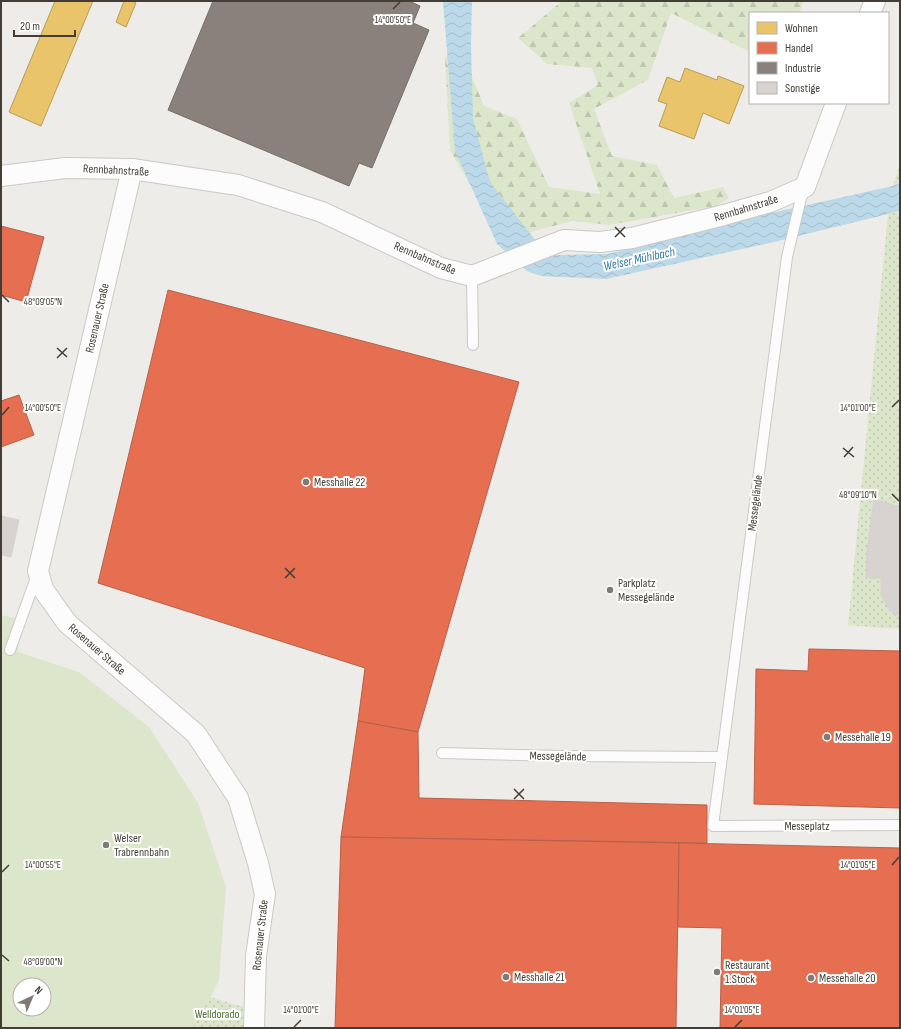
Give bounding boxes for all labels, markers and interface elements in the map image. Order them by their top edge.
scale bar [14,12,75,38]
legend [749,12,889,104]
text: 14°00'50"E [375,14,411,26]
text: 20 m [20,19,40,34]
text: Wohnen [785,21,818,36]
text: Handel [785,41,813,56]
text: Industrie [785,61,821,76]
text: Sonstige [785,81,820,96]
street label: Rennbahnstraße [83,161,150,180]
street label: Rennbahnstraße [712,192,780,225]
street label: Rennbahnstraße [391,239,458,278]
water label: Welser Mühlbach [602,243,677,274]
street label: Rosenauer Straße [82,282,113,354]
text: 48°09'05"N [24,296,62,308]
text: 14°00'50"E [25,402,61,414]
text: 14°01'00"E [840,402,876,414]
street label: Messegelände [745,474,766,532]
place label: Messhalle 22 [314,475,365,490]
marker: Messhalle 22 [301,477,311,487]
text: 48°09'10"N [839,489,877,501]
place label: Parkplatz Messegelände [618,576,675,605]
marker: Parkplatz Messegelände [605,585,615,595]
street label: Rosenauer Straße [65,620,129,678]
place label: Messehalle 19 [835,730,891,745]
marker: Messehalle 19 [822,732,832,742]
street label: Messegelände [530,749,587,764]
street label: Messeplatz [784,819,830,834]
place label: Welser Trabrennbahn [114,831,169,860]
marker: Welser Trabrennbahn [101,840,111,850]
text: 14°00'55"E [25,859,61,871]
text: 14°01'05"E [840,859,876,871]
street label: Rosenauer Straße [249,899,272,971]
text: 48°09'00"N [24,956,62,968]
place label: Restaurant 1.Stock [725,958,770,987]
marker: Restaurant 1.Stock [712,967,722,977]
place label: Messhalle 21 [514,970,565,985]
place label: Messehalle 20 [819,971,876,986]
marker: Messhalle 21 [501,972,511,982]
marker: Messehalle 20 [806,973,816,983]
north arrow [12,977,52,1017]
text: N [32,983,45,997]
text: 14°01'00"E [283,1004,319,1016]
text: 14°01'05"E [724,1004,760,1016]
park label: Welldorado [195,1007,239,1022]

